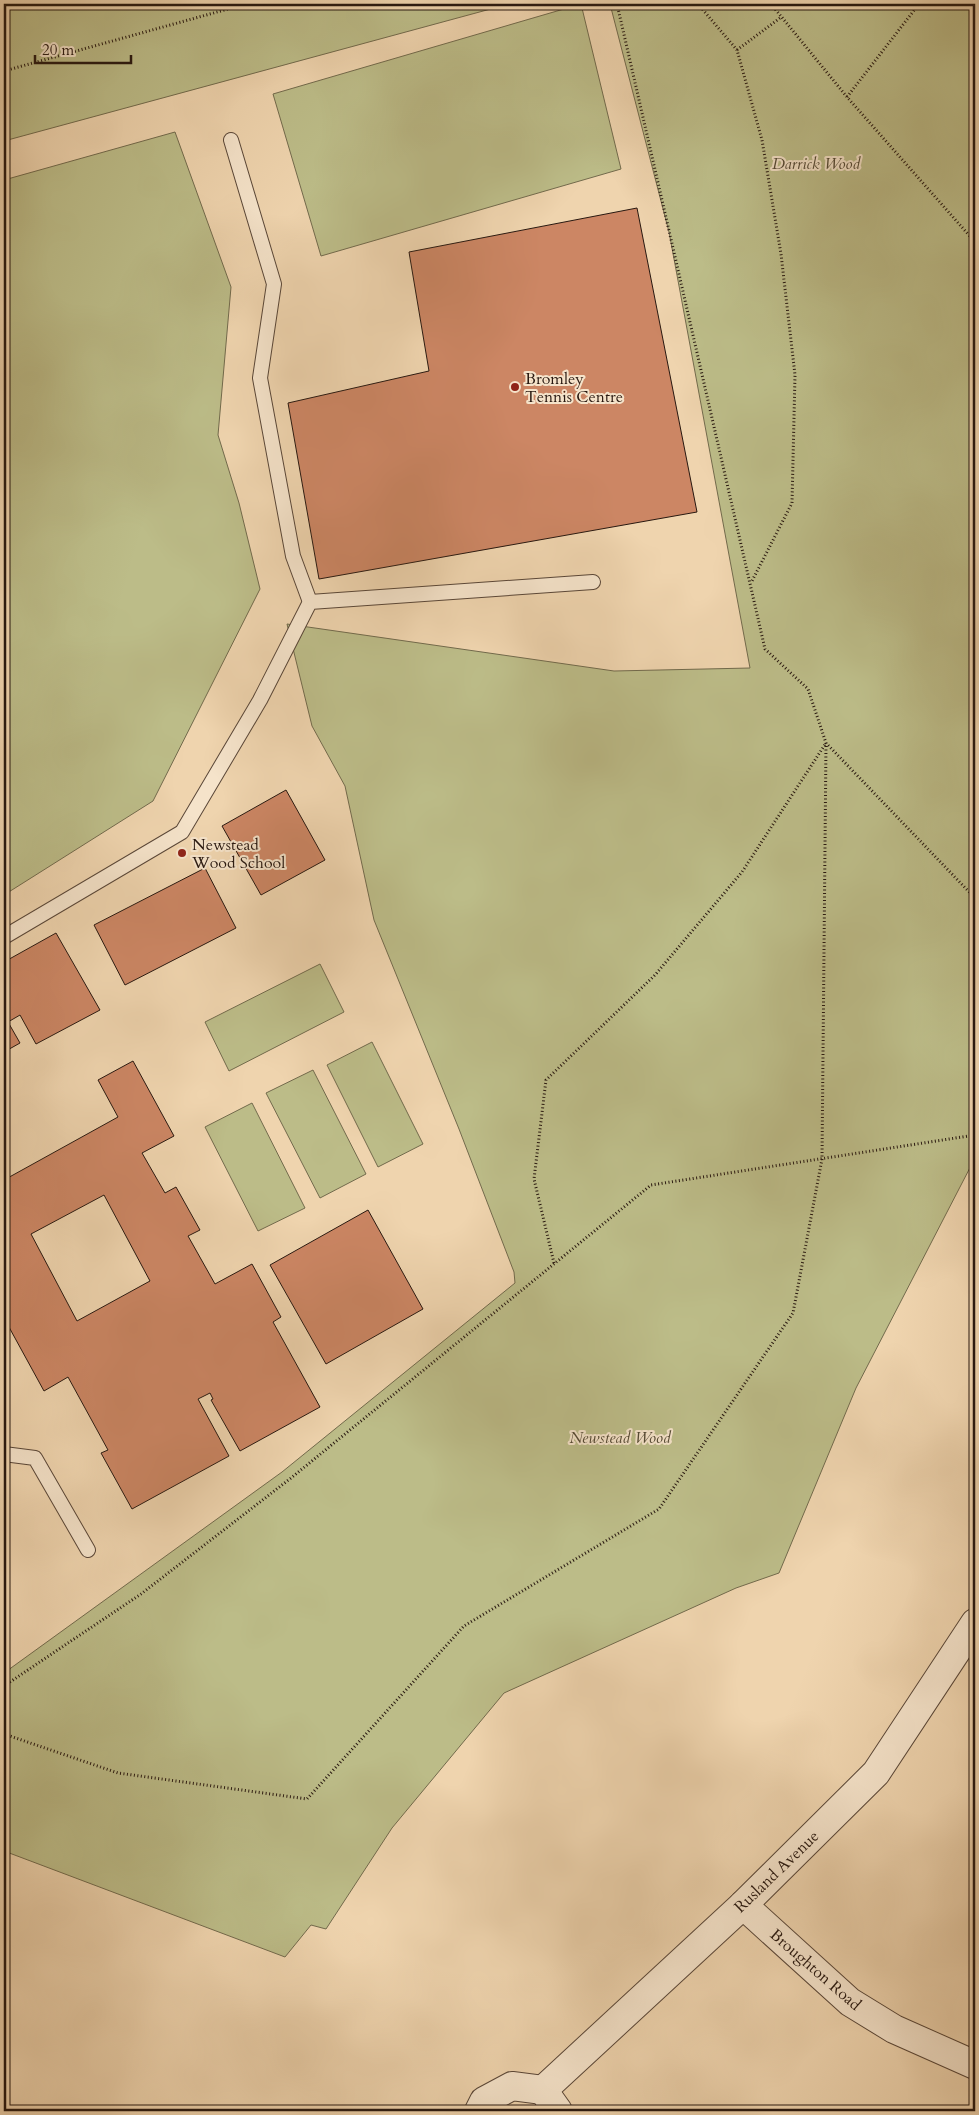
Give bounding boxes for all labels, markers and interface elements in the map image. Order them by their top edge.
scale bar [35,32,131,64]
text: 20 m [42,40,74,60]
park label: Darrick Wood [772,153,861,175]
place label: Bromley Tennis Centre [525,368,623,408]
marker: Bromley Tennis Centre [509,381,521,393]
place label: Newstead Wood School [191,834,285,874]
marker: Newstead Wood School [176,847,188,859]
park label: Newstead Wood [569,1427,672,1449]
street label: Rusland Avenue [729,1826,824,1918]
street label: Broughton Road [765,1924,866,2016]

